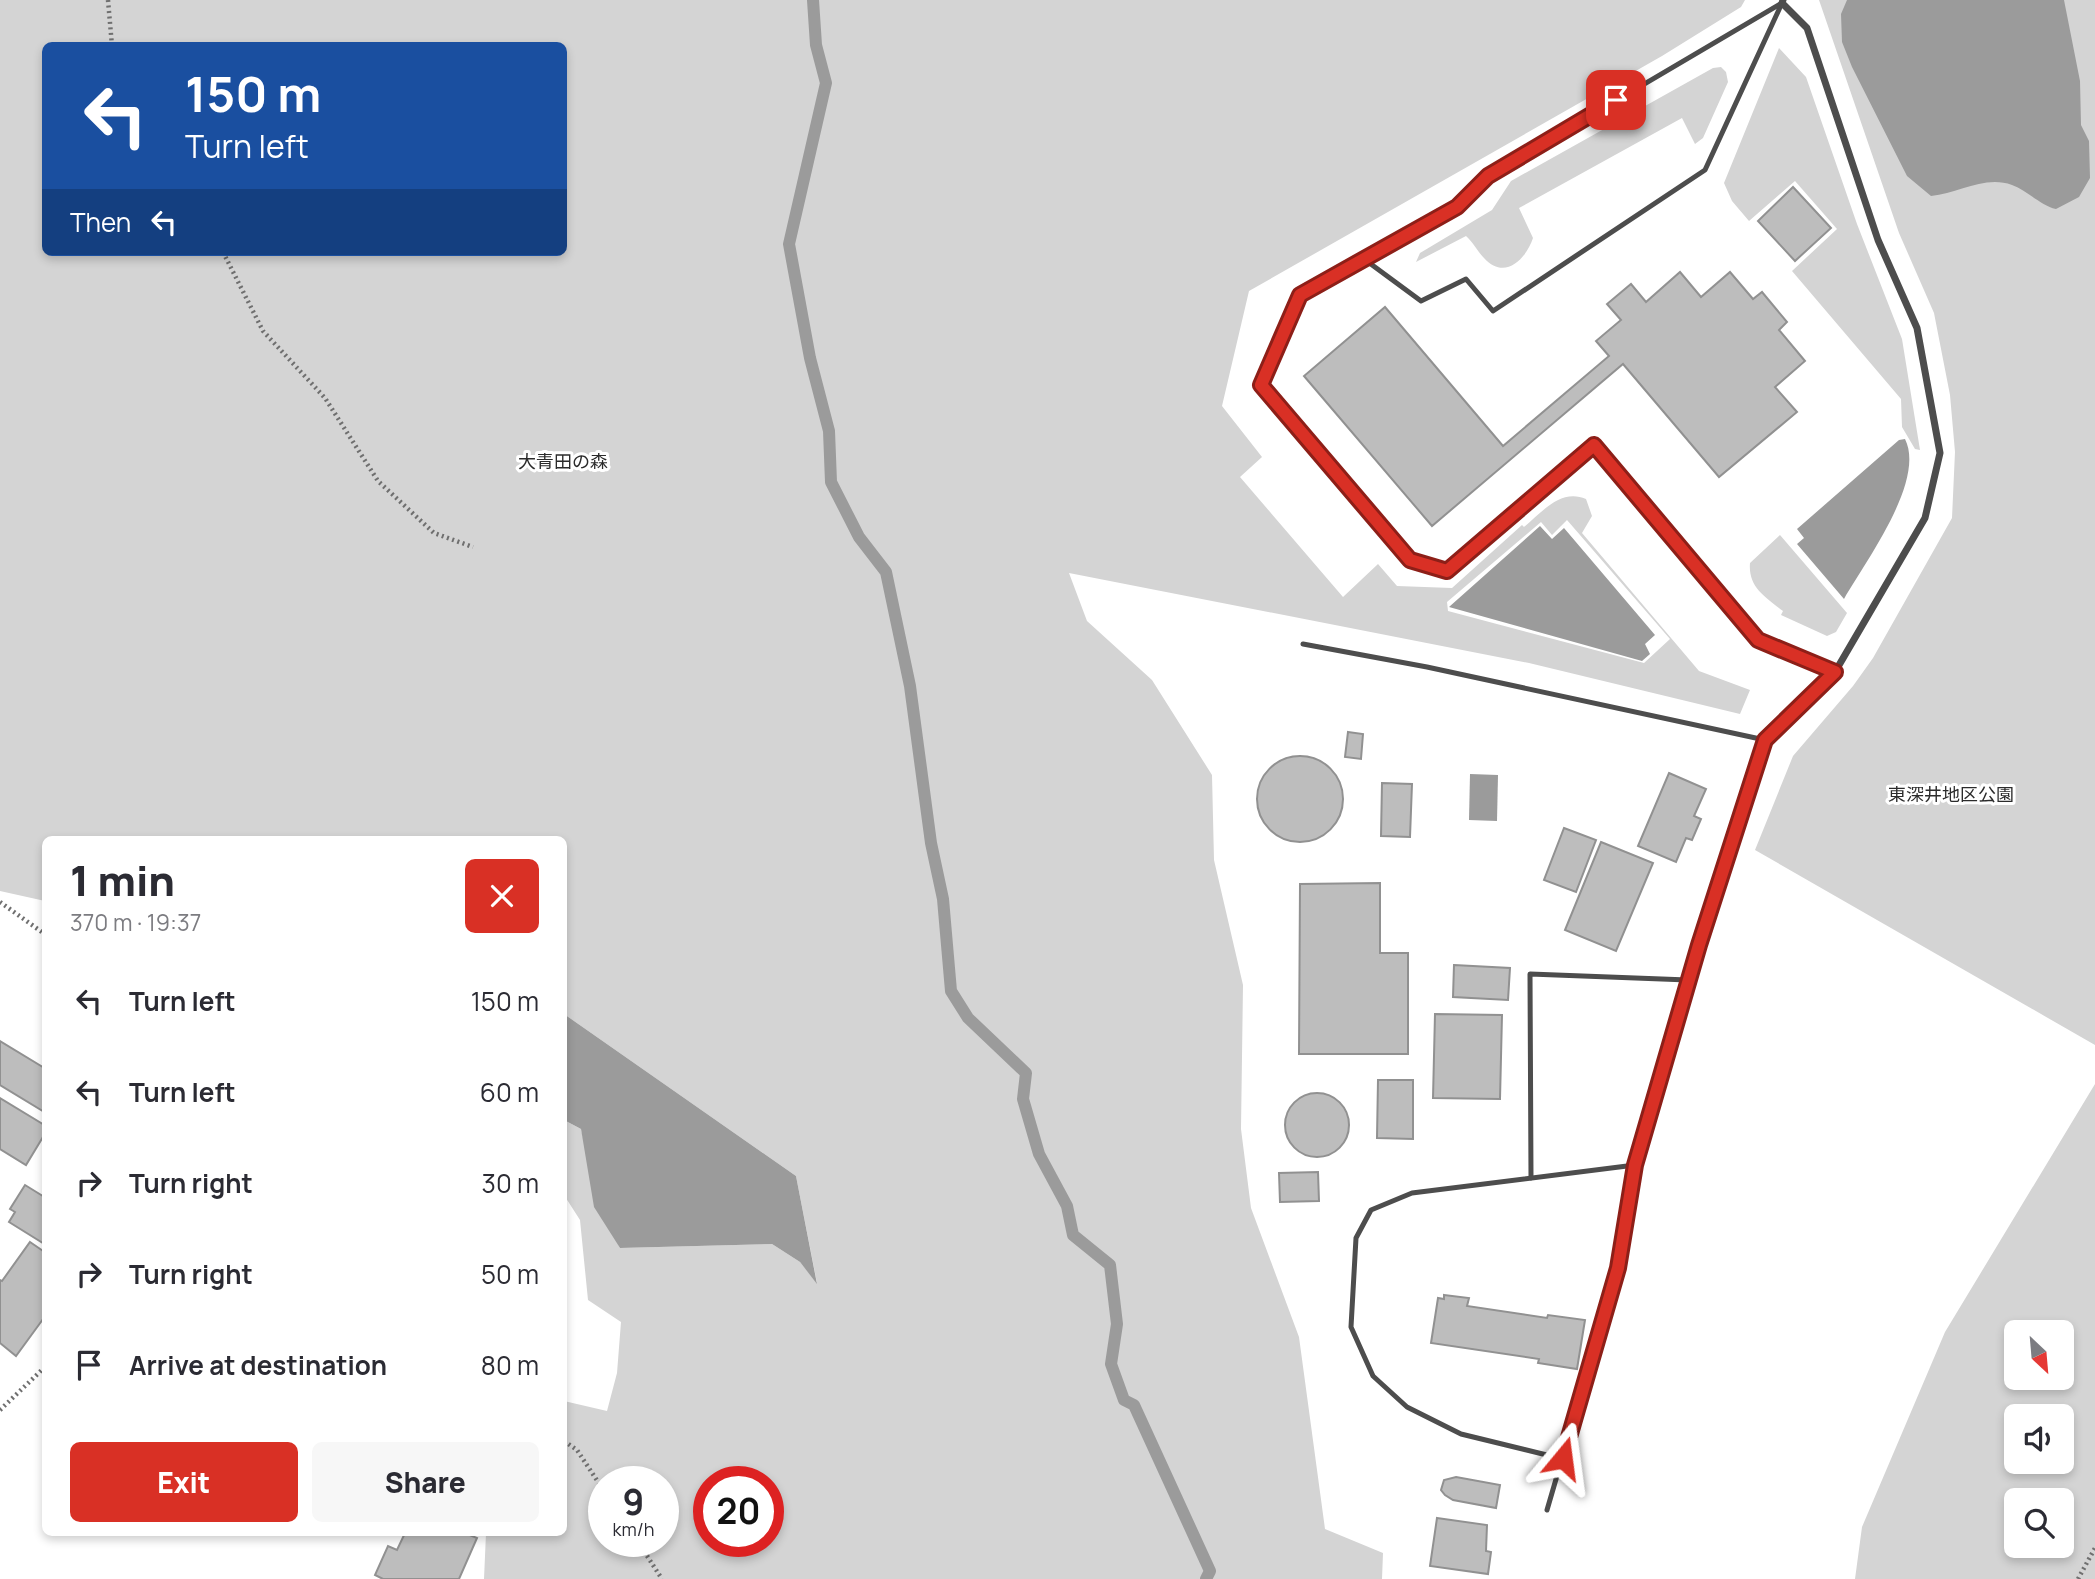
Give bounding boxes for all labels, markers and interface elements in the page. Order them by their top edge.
text: 150 m [185,60,321,127]
icon: left [70,70,161,161]
pin [1586,70,1646,130]
icon: arrive [1597,81,1635,119]
text: Turn left [185,124,309,168]
icon: left [145,203,183,241]
text: Then [70,204,131,240]
park label: 大青田の森 [518,449,608,473]
park label: 東深井地区公園 [1888,782,2014,806]
text: 1 min [70,851,175,909]
button: close [465,859,539,933]
text: 370 m · 19:37 [70,906,201,938]
icon: left [70,982,108,1020]
text: Turn left [129,983,236,1019]
text: 150 m [471,983,539,1019]
icon: left [70,1073,108,1111]
text: Turn left [129,1074,236,1110]
text: 60 m [480,1074,539,1110]
icon: right [70,1164,108,1202]
text: Turn right [129,1165,253,1201]
text: 30 m [482,1165,539,1201]
icon: right [70,1255,108,1293]
text: Turn right [129,1256,253,1292]
text: 50 m [481,1256,539,1292]
north arrow [2004,1320,2074,1390]
map controls [2004,1320,2074,1558]
icon: arrive [70,1346,108,1384]
text: Arrive at destination [129,1347,387,1383]
text: 80 m [481,1347,539,1383]
button: sound [2004,1404,2074,1474]
position arrow [1526,1421,1600,1495]
button: Exit [70,1442,298,1522]
button: Share [312,1442,539,1522]
speed limit sign: 20 [693,1466,784,1557]
text: 9 [623,1478,644,1526]
button: search [2004,1488,2074,1558]
text: km/h [613,1517,654,1541]

